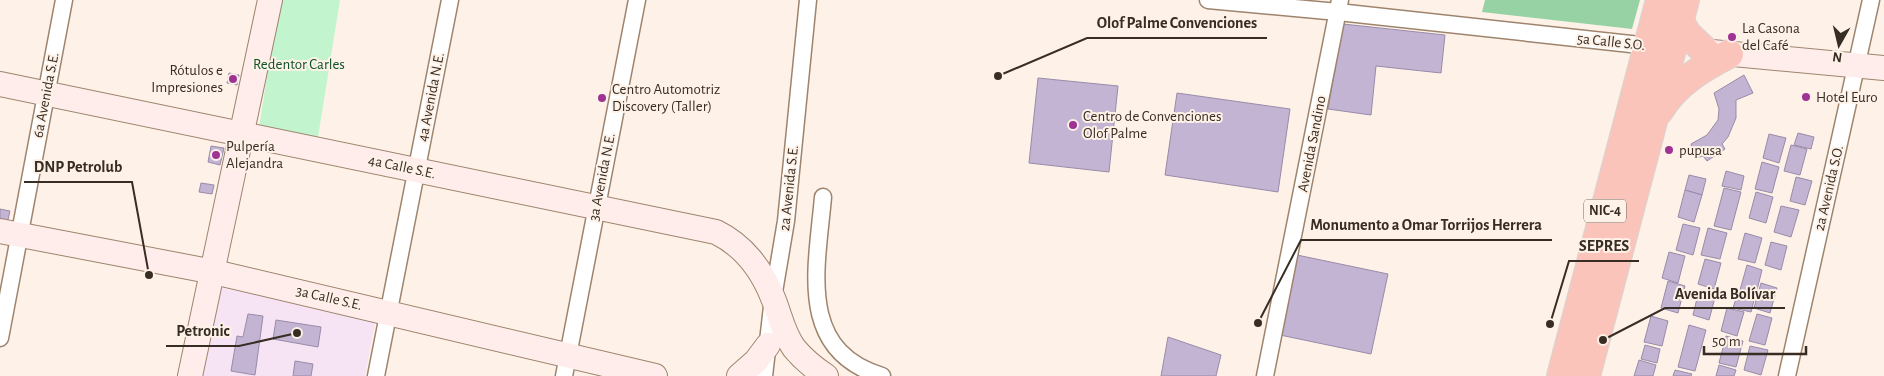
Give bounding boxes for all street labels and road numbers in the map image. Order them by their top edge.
street label: 5a Calle S.O. [1576,31,1646,53]
street label: 6a Avenida S.E. [30,51,62,139]
street label: 4a Avenida N.E. [415,51,447,143]
street label: Avenida Sandino [1295,95,1329,193]
street label: 3a Avenida N.E. [586,132,618,222]
street label: 2a Avenida S.E. [777,144,801,232]
street label: 2a Avenida S.O. [1812,144,1846,232]
street label: 4a Calle S.E. [367,153,437,181]
road number: NIC-4 [1584,200,1626,222]
street label: 3a Calle S.E. [294,283,364,313]

